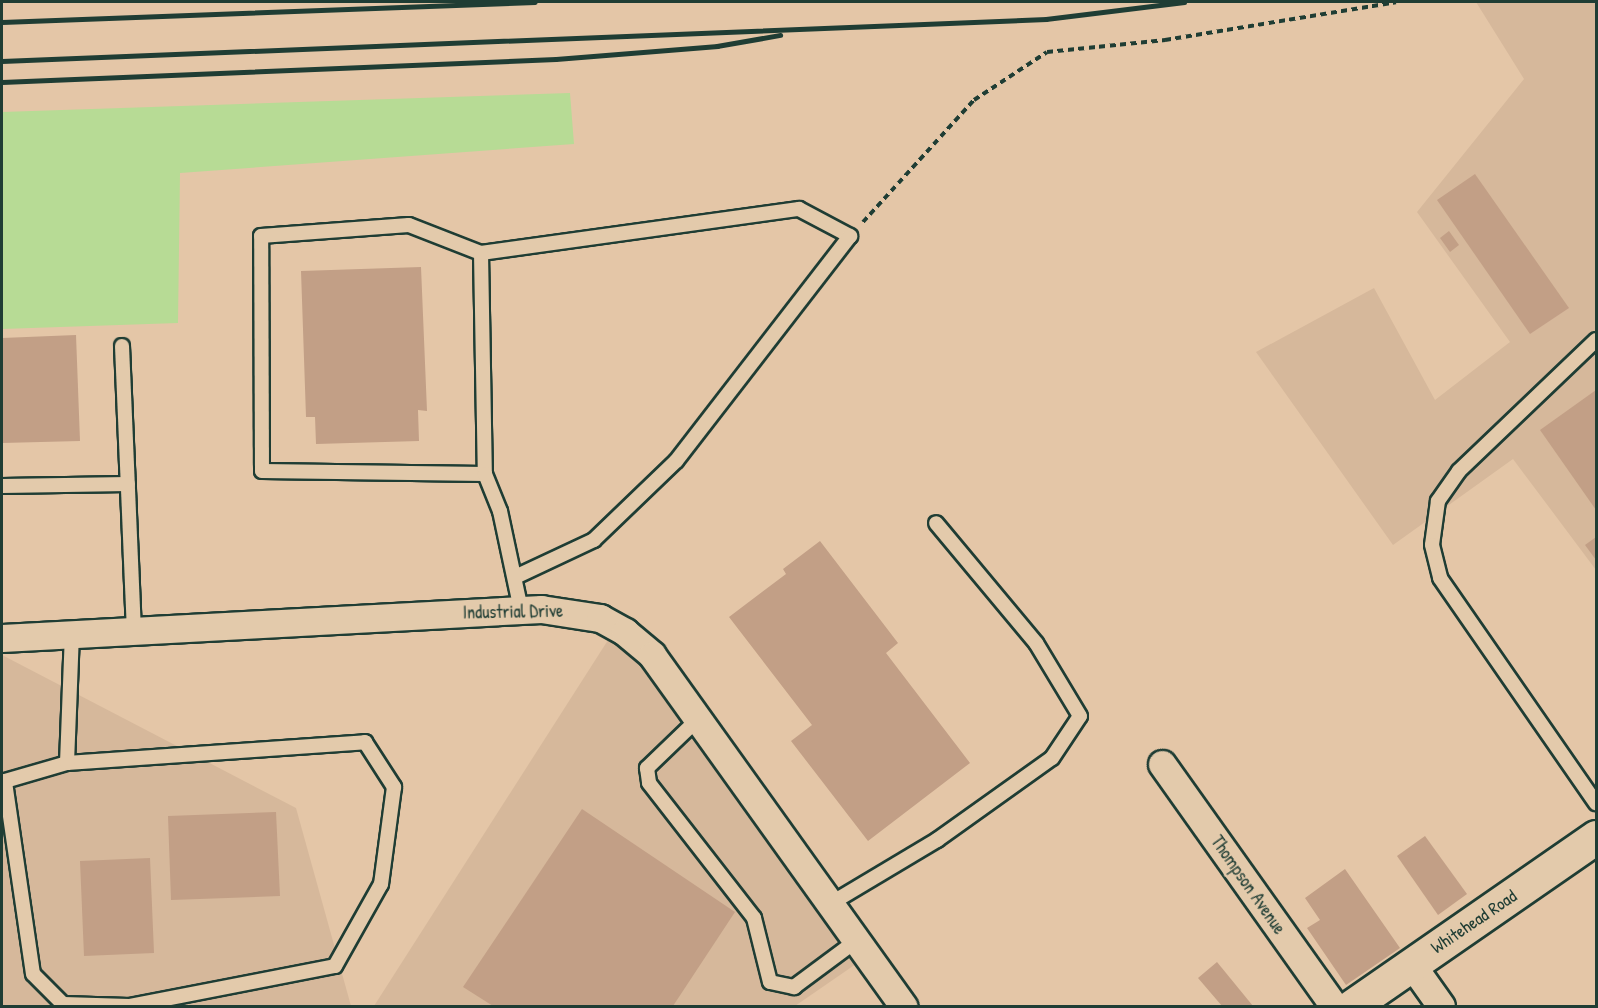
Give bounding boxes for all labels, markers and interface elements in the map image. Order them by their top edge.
street label: Industrial Drive [463,600,563,624]
street label: Thompson Avenue [1206,832,1290,938]
street label: Whitehead Road [1427,886,1521,958]

